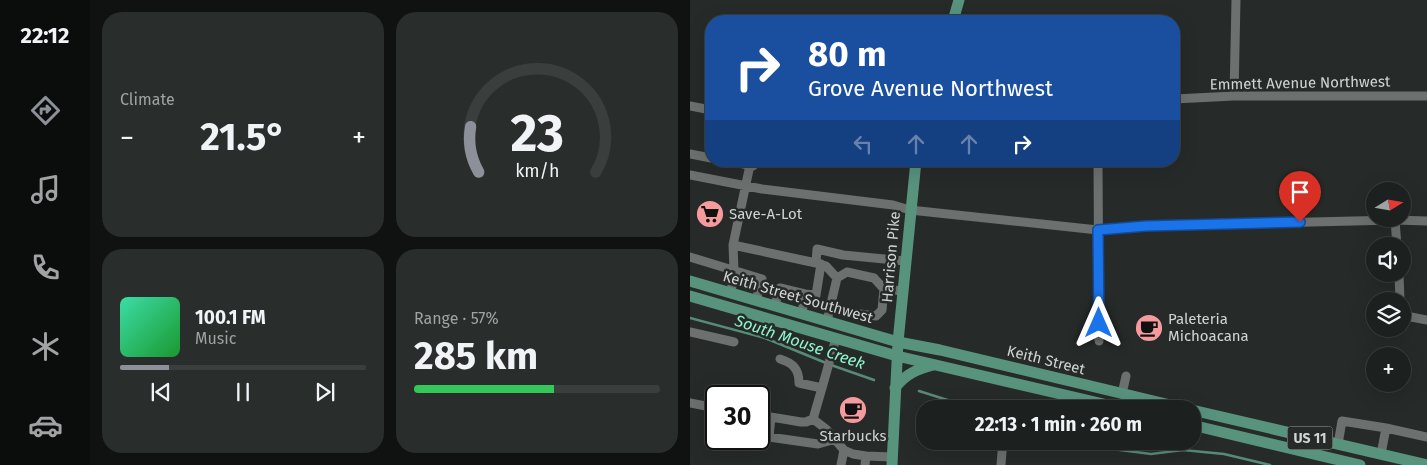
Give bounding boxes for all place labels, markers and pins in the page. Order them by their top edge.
pin [1279,171,1321,222]
supermarket icon: Save-A-Lot [695,199,725,229]
place label: Save-A-Lot [729,205,803,223]
place label: Paleteria Michoacana [1168,310,1249,345]
cafe icon: Paleteria Michoacana [1134,313,1164,343]
cafe icon: Starbucks [838,395,868,425]
place label: Starbucks [820,427,886,445]

